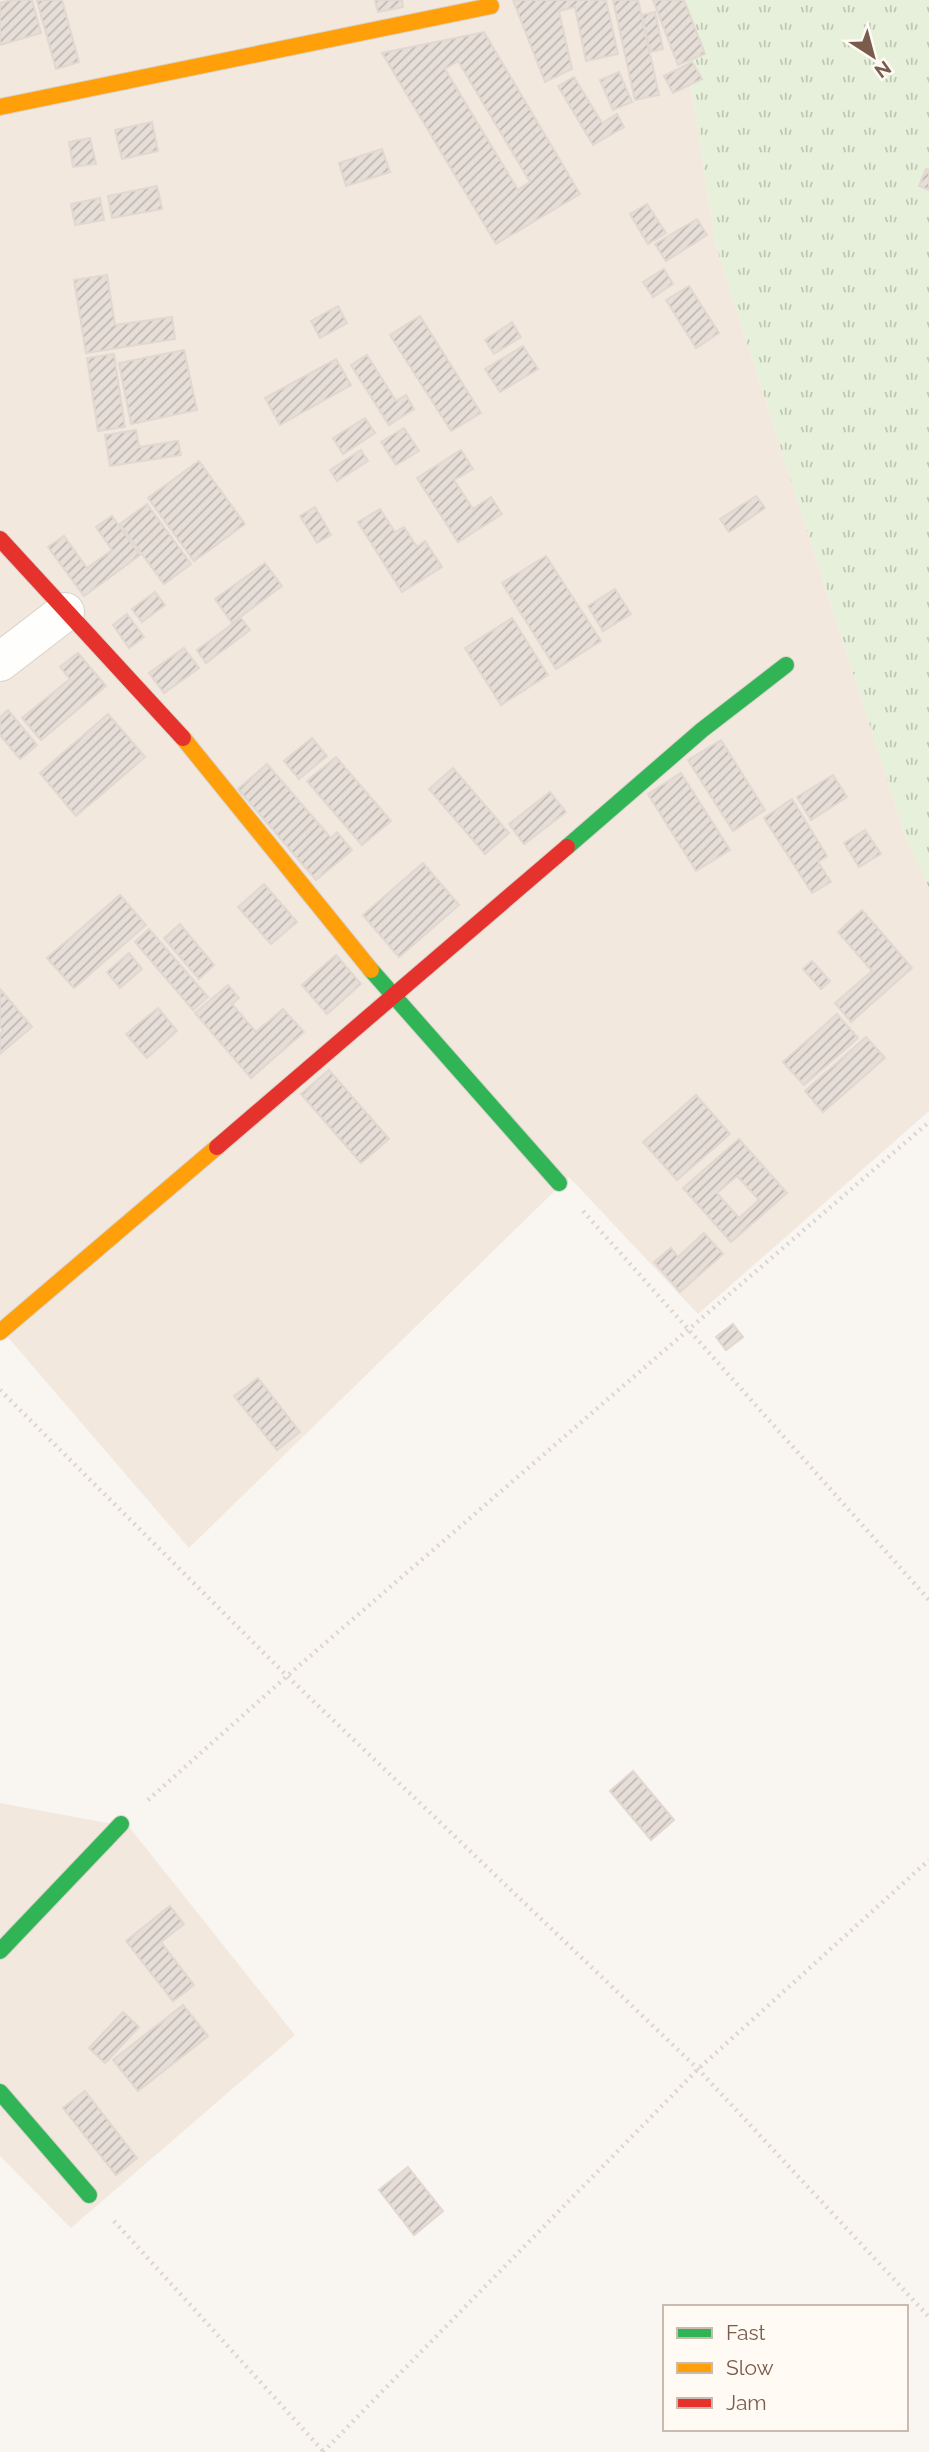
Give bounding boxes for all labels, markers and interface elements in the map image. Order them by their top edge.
north arrow [838,21,908,91]
text: N [871,57,895,83]
legend [663,2305,908,2431]
text: Fast [726,2320,766,2345]
text: Slow [726,2355,774,2380]
text: Jam [726,2390,767,2415]

